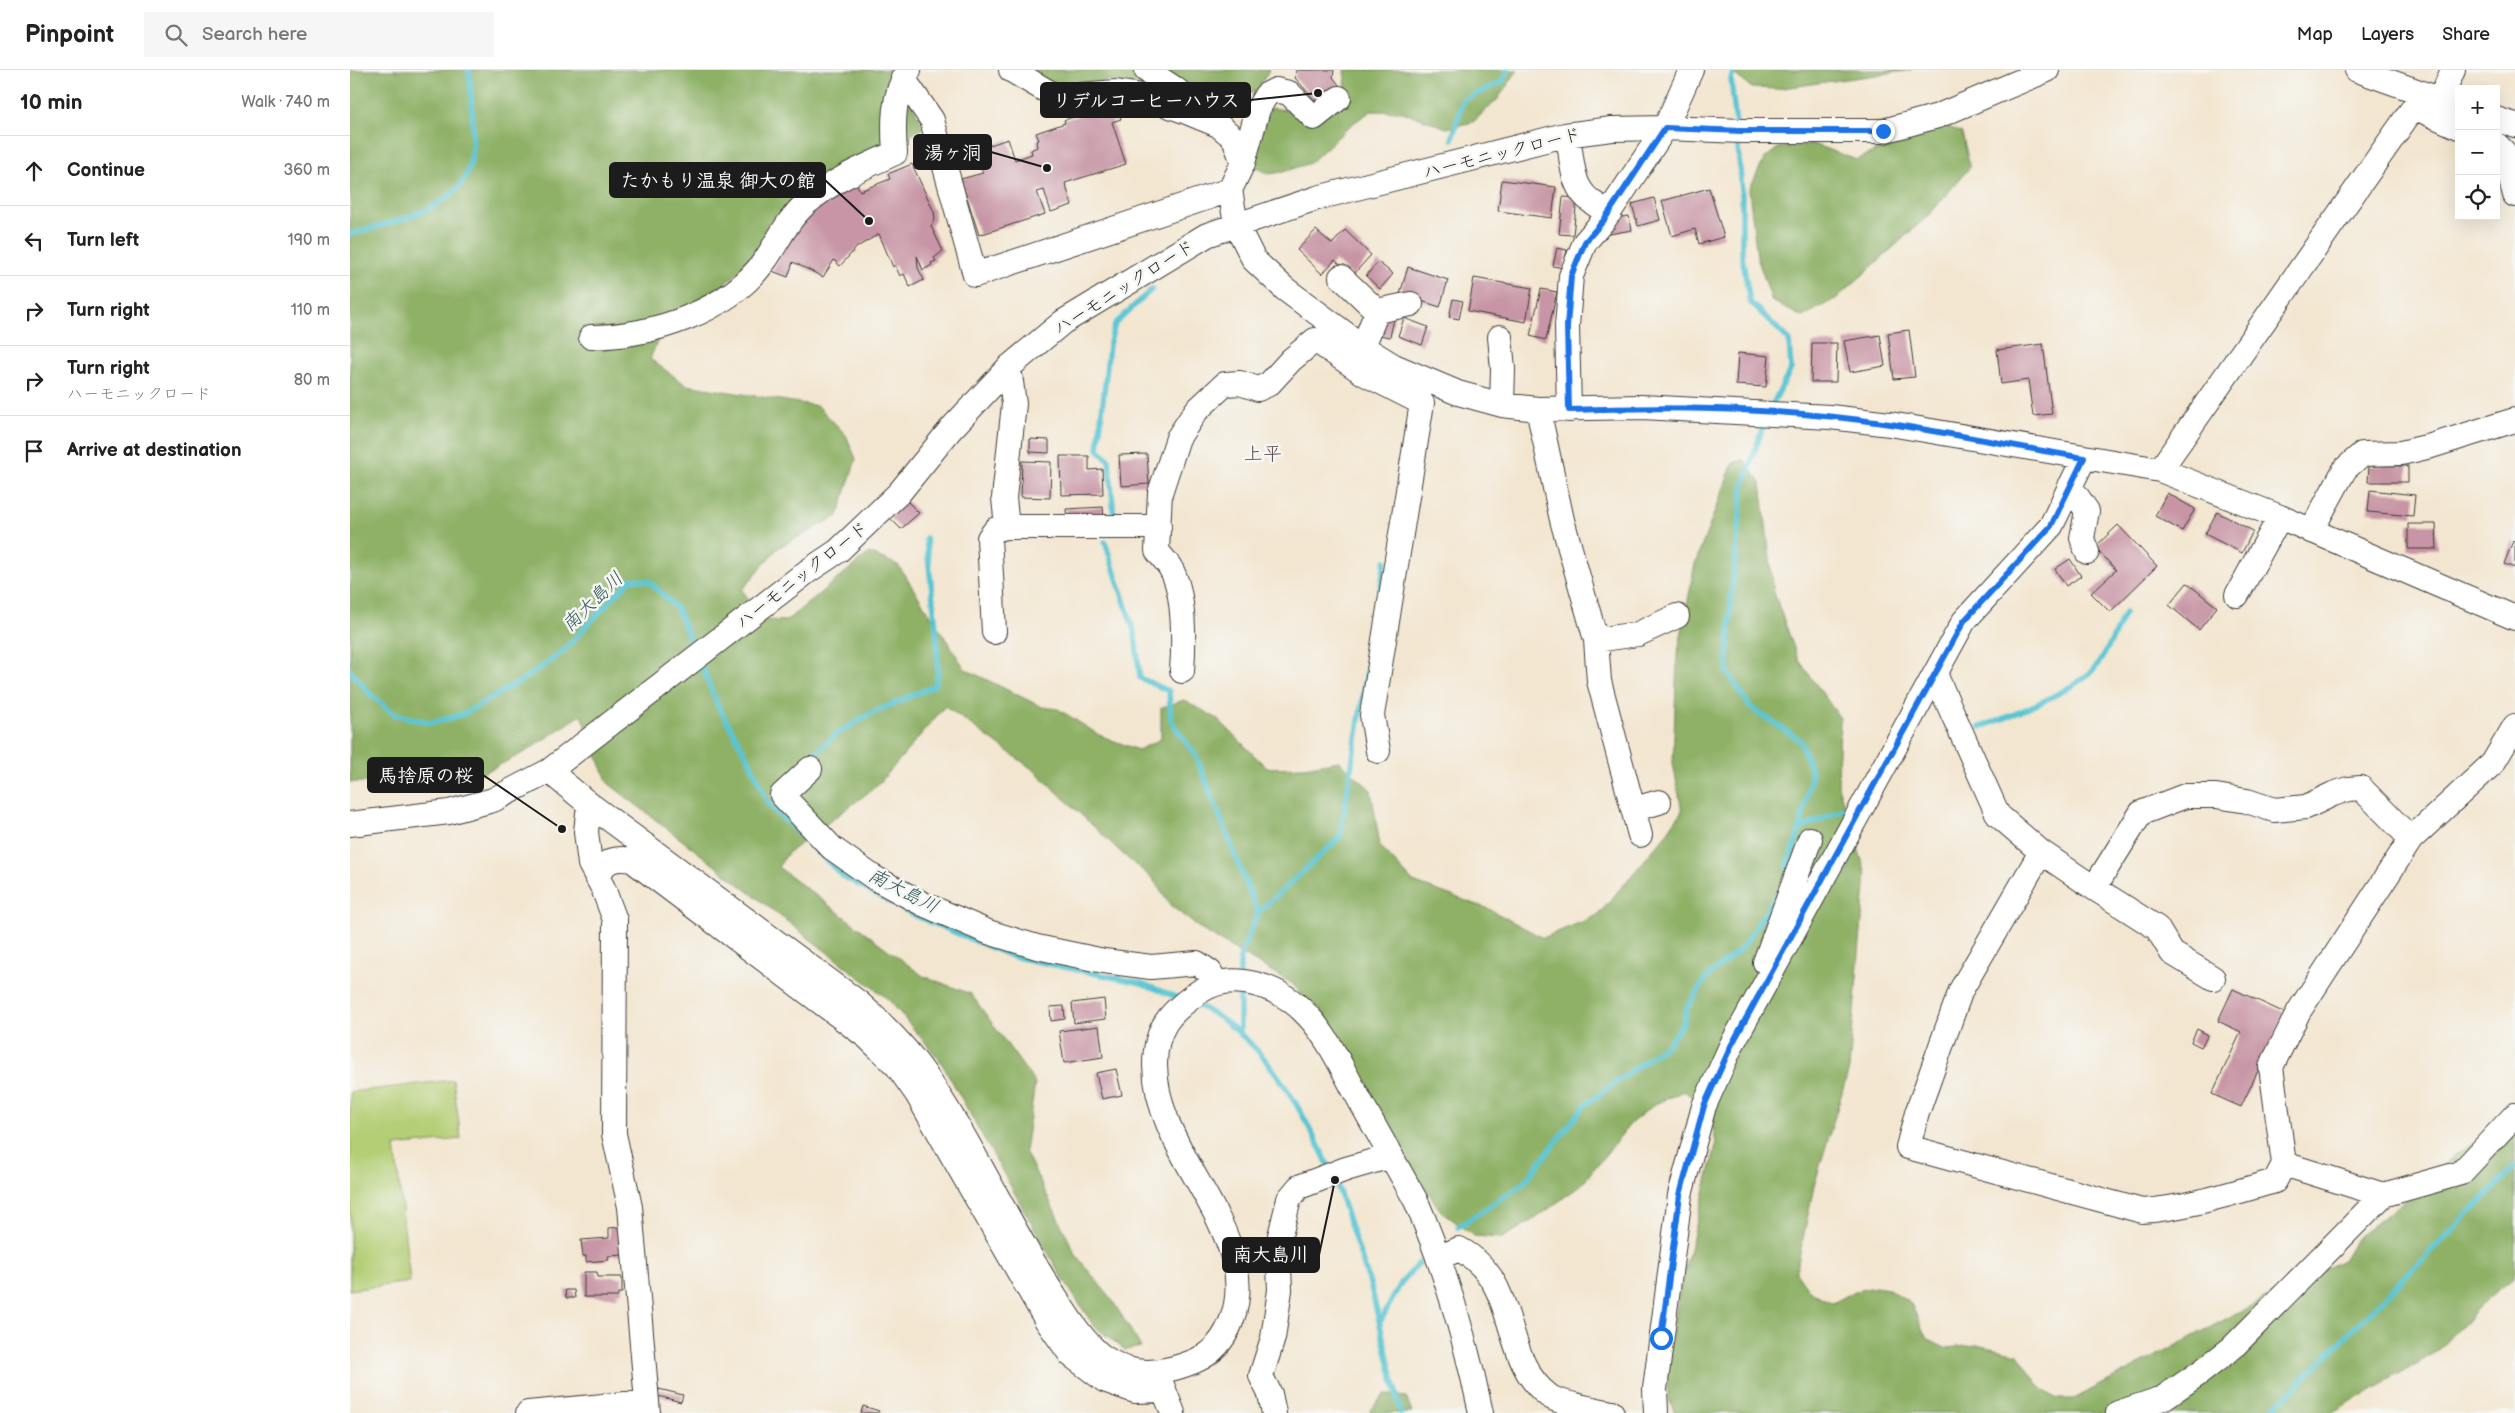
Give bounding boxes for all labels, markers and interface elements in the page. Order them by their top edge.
search box [144,12,494,57]
text: Pinpoint [25,20,114,49]
icon: search [162,21,190,49]
text: Search here [202,23,307,46]
text: Map [2297,24,2333,45]
text: Layers [2361,24,2414,45]
text: Share [2442,24,2490,45]
callout: リデルコーヒーハウス [1041,83,1250,117]
map controls [2455,85,2500,220]
button: + [2455,85,2500,130]
text: 10 min [20,90,82,115]
text: リデルコーヒーハウス [1053,90,1239,113]
text: Walk · 740 m [241,93,330,112]
route end [1872,120,1895,143]
street label: ハーモニックロード [1421,124,1583,183]
button: − [2455,130,2500,175]
callout: 湯ヶ洞 [914,135,991,169]
text: 湯ヶ洞 [924,142,982,165]
icon: ahead [20,157,48,185]
text: Continue [67,159,145,182]
text: 360 m [283,161,330,180]
callout: たかもり温泉 御大の館 [610,163,825,197]
text: たかもり温泉 御大の館 [620,170,816,193]
button: locate [2455,175,2500,220]
icon: left [20,227,48,255]
text: Turn left [67,229,139,252]
text: 190 m [288,231,330,250]
street label: ハーモニックロード [1050,236,1199,339]
icon: right [20,297,48,325]
text: Turn right [67,299,150,322]
text: 110 m [291,301,330,320]
text: Turn right [67,357,150,380]
icon: right [20,367,48,395]
text: 80 m [294,371,330,390]
text: ハーモニックロード [67,385,211,404]
icon: arrive [20,437,48,465]
text: Arrive at destination [67,439,242,462]
district label: 上平 [1244,443,1282,466]
street label: ハーモニックロード [732,517,873,634]
water label: 南大島川 [558,567,628,637]
callout: 馬捨原の桜 [368,758,483,792]
text: 馬捨原の桜 [378,765,474,788]
water label: 南大島川 [864,864,942,919]
callout: 南大島川 [1223,1238,1319,1272]
text: 南大島川 [1233,1244,1309,1267]
route start [1650,1327,1673,1350]

